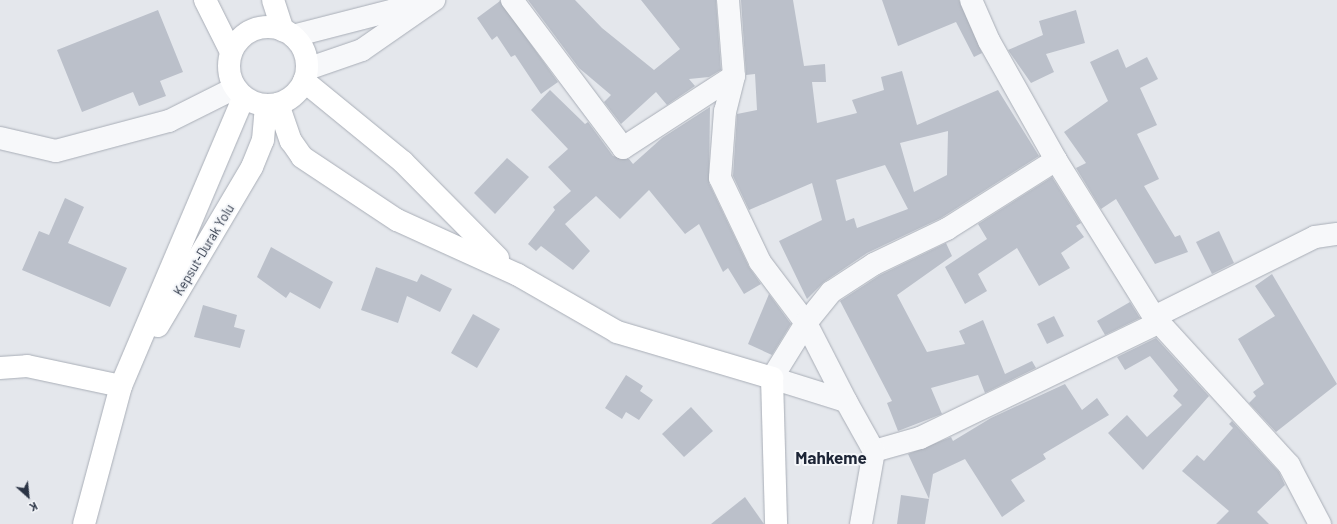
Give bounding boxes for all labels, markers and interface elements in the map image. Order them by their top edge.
street label: Kepsut-Durak Yolu [171,202,237,298]
district label: Mahkeme [795,448,867,468]
north arrow [8,476,48,516]
text: K [28,500,40,514]

